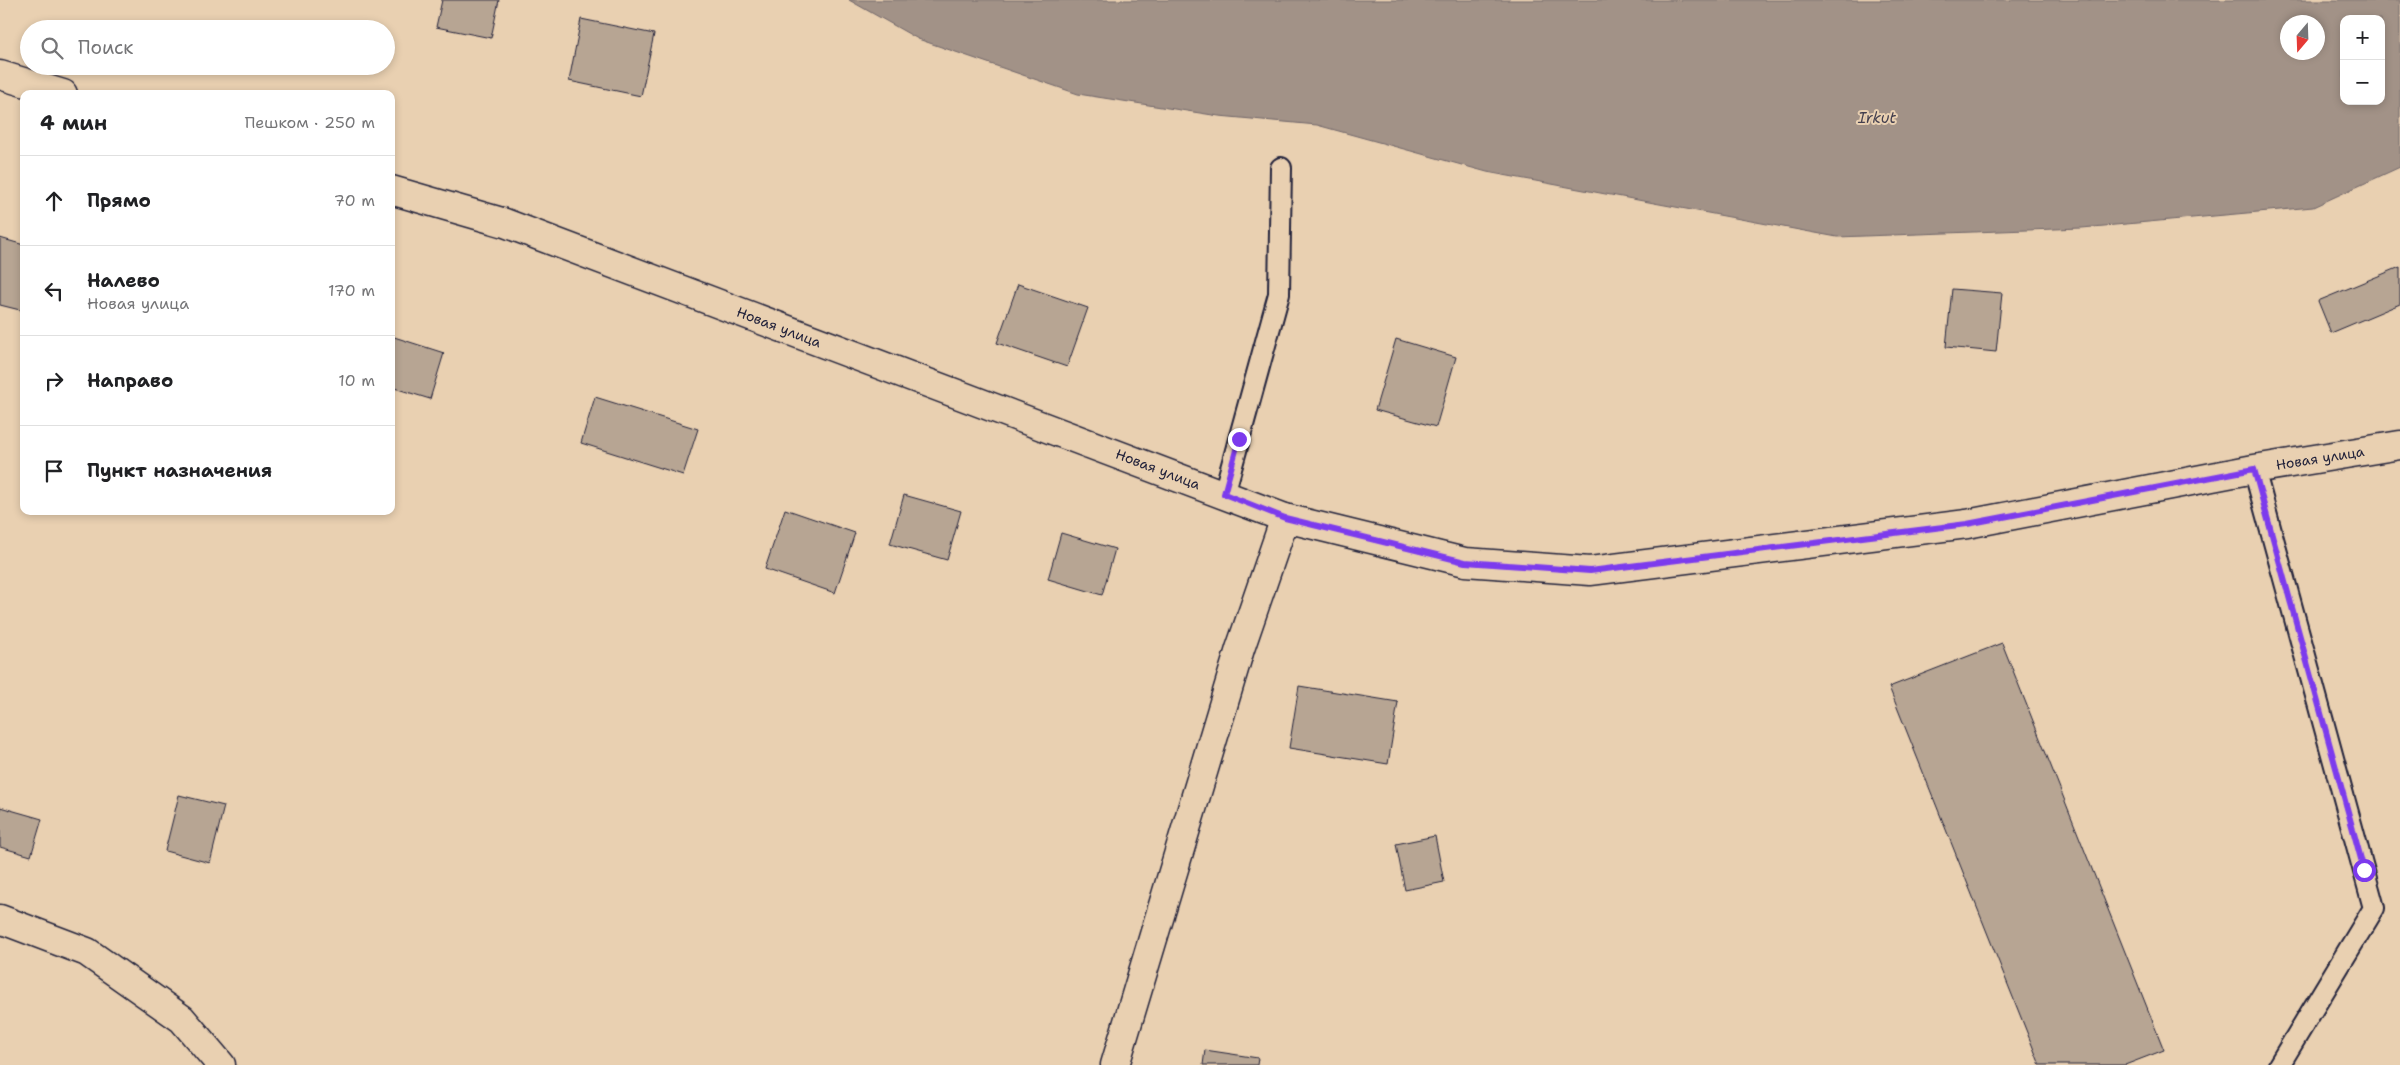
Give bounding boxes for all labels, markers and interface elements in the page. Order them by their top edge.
north arrow [2280,15,2325,60]
map controls [2340,15,2385,105]
button: + [2340,15,2385,60]
search box [20,20,395,75]
icon: search [38,34,66,62]
text: Поиск [78,35,133,60]
button: − [2340,60,2385,105]
water label: Irkut [1857,108,1896,128]
text: 4 мин [40,109,107,137]
text: Пешком · 250 m [245,112,375,133]
icon: ahead [40,187,68,215]
text: Прямо [87,188,151,213]
text: 70 m [334,190,375,211]
text: Налево [87,268,160,293]
icon: left [40,277,68,305]
text: 170 m [328,280,375,301]
text: Новая улица [87,293,189,314]
street label: Новая улица [734,303,824,352]
icon: right [40,367,68,395]
text: Направо [87,368,173,393]
text: 10 m [338,370,375,391]
route end [1228,428,1251,451]
street label: Новая улица [2274,442,2366,474]
street label: Новая улица [1113,445,1203,494]
icon: arrive [40,457,68,485]
text: Пункт назначения [87,458,272,483]
route start [2353,859,2376,882]

